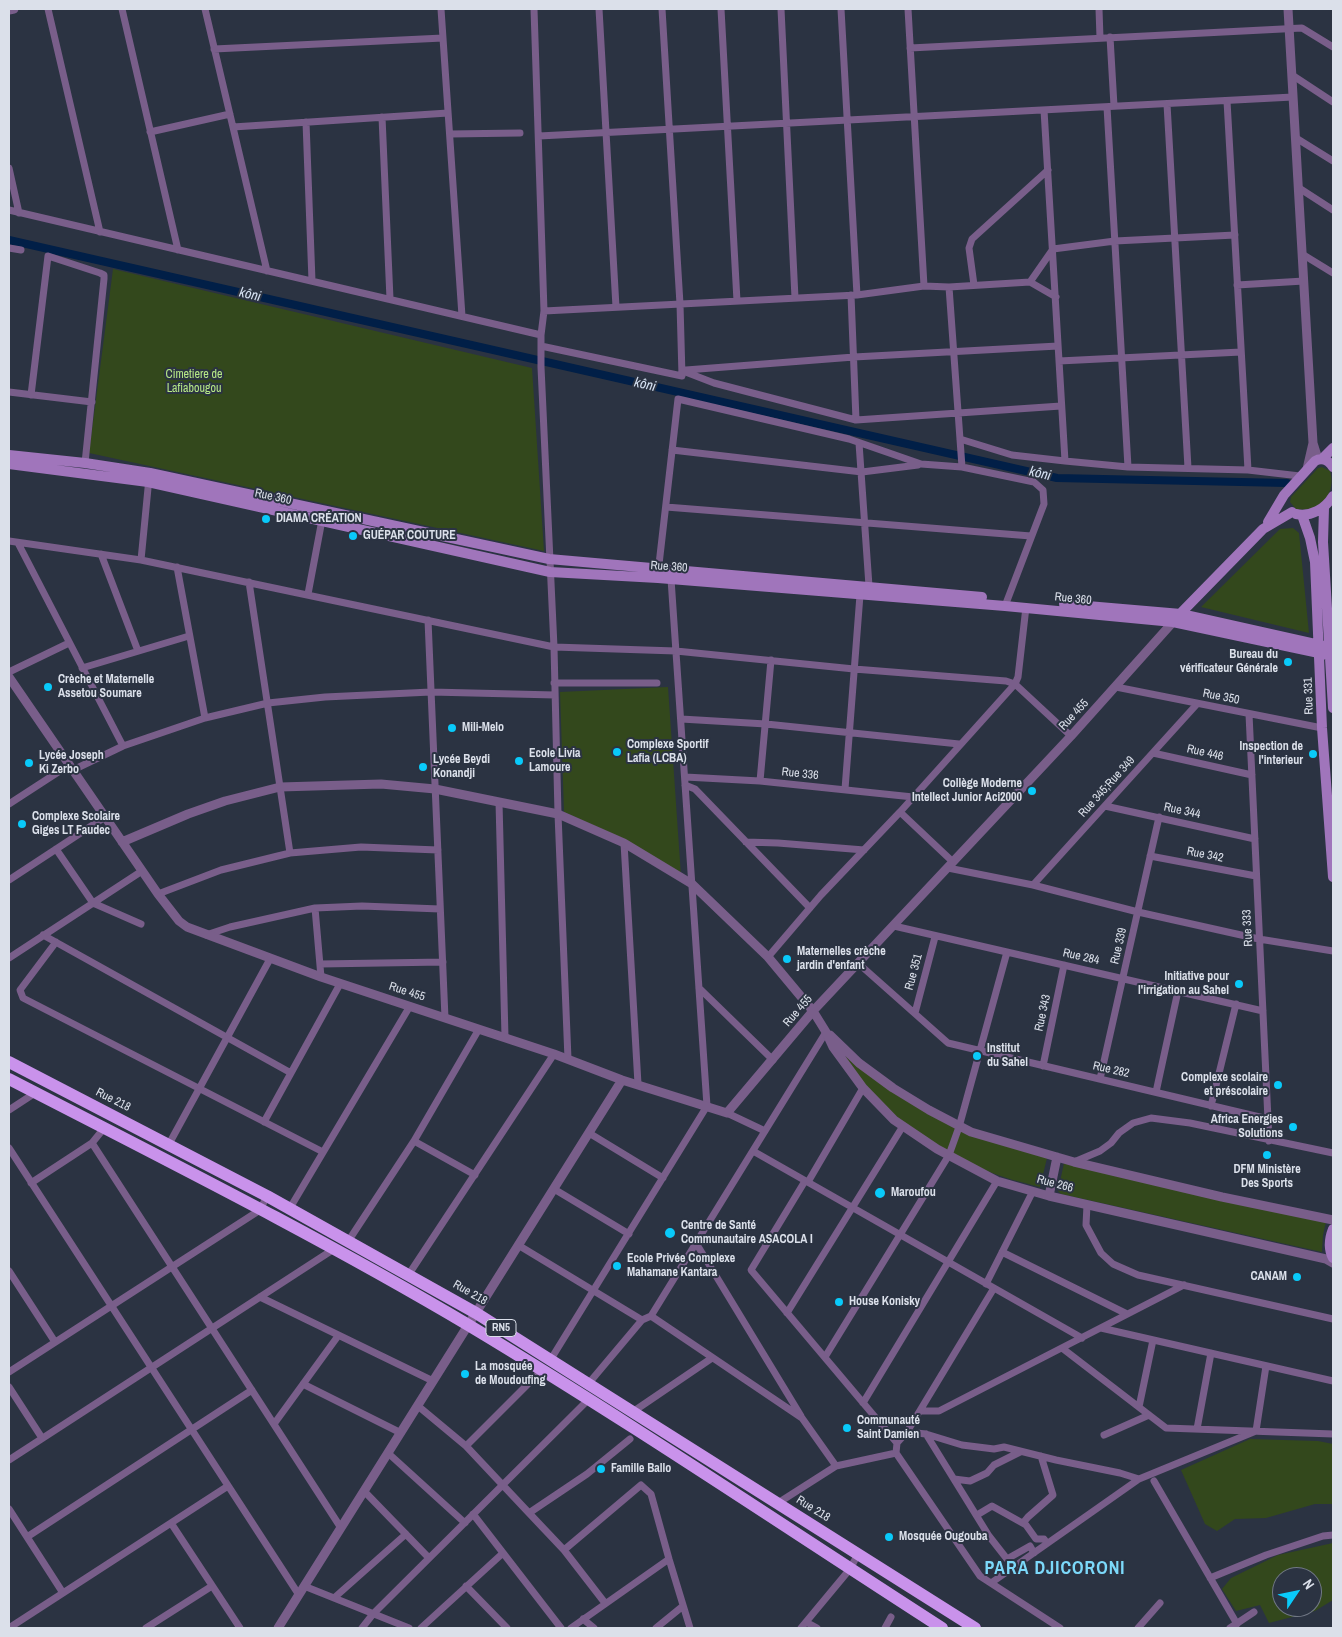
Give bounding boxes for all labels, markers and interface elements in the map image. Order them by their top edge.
water label: kôni [238,284,262,306]
park label: Cimetiere de Lafiabougou [166,368,222,396]
water label: kôni [633,374,657,396]
water label: kôni [1028,463,1052,485]
street label: Rue 360 [253,486,293,508]
place label: DIAMA CRÉATION [276,512,362,526]
marker: DIAMA CRÉATION [260,513,272,525]
place label: GUÉPAR COUTURE [363,529,456,543]
marker: GUÉPAR COUTURE [347,530,359,542]
street label: Rue 360 [650,559,688,575]
street label: Rue 360 [1054,590,1092,608]
place label: Bureau du vérificateur Générale [1180,648,1278,676]
marker: Bureau du vérificateur Générale [1282,656,1294,668]
place label: Crèche et Maternelle Assetou Soumare [58,673,154,701]
street label: Rue 331 [1301,677,1317,715]
marker: Crèche et Maternelle Assetou Soumare [42,681,54,693]
street label: Rue 350 [1201,686,1241,708]
street label: Rue 455 [1056,696,1092,734]
place label: Mili-Melo [462,721,504,735]
marker: Mili-Melo [446,722,458,734]
place label: Complexe Sportif Lafia (LCBA) [627,738,708,766]
place label: Inspection de l'interieur [1240,740,1303,768]
street label: Rue 446 [1185,742,1225,764]
marker: Complexe Sportif Lafia (LCBA) [611,746,623,758]
place label: Ecole Livia Lamoure [529,747,580,775]
marker: Inspection de l'interieur [1307,748,1319,760]
place label: Lycée Joseph Ki Zerbo [39,749,104,777]
place label: Lycée Beydi Konandji [433,753,490,781]
street label: Rue 345;Rue 349 [1076,754,1138,820]
marker: Ecole Livia Lamoure [513,755,525,767]
marker: Lycée Joseph Ki Zerbo [23,757,35,769]
marker: Lycée Beydi Konandji [417,761,429,773]
street label: Rue 336 [781,765,819,783]
place label: Collège Moderne Intellect Junior Aci2000 [912,777,1022,805]
marker: Collège Moderne Intellect Junior Aci2000 [1026,785,1038,797]
street label: Rue 344 [1162,800,1202,822]
place label: Complexe Scolaire Giges LT Faudec [32,810,120,838]
marker: Complexe Scolaire Giges LT Faudec [16,818,28,830]
street label: Rue 342 [1185,844,1225,866]
street label: Rue 333 [1240,909,1256,947]
street label: Rue 339 [1108,926,1130,966]
place label: Maternelles crèche jardin d'enfant [797,945,886,973]
street label: Rue 284 [1061,946,1101,968]
street label: Rue 351 [902,952,926,992]
marker: Maternelles crèche jardin d'enfant [781,953,793,965]
place label: Initiative pour l'irrigation au Sahel [1138,970,1229,998]
marker: Initiative pour l'irrigation au Sahel [1233,978,1245,990]
street label: Rue 455 [387,979,427,1005]
street label: Rue 455 [780,992,816,1030]
street label: Rue 343 [1032,993,1054,1033]
place label: Institut du Sahel [987,1042,1028,1070]
marker: Institut du Sahel [971,1050,983,1062]
street label: Rue 282 [1091,1059,1131,1081]
place label: Complexe scolaire et préscolaire [1181,1071,1268,1099]
marker: Complexe scolaire et préscolaire [1272,1079,1284,1091]
street label: Rue 218 [93,1085,133,1115]
place label: Africa Energies Solutions [1211,1113,1283,1141]
marker: Africa Energies Solutions [1287,1121,1299,1133]
marker: DFM Ministère Des Sports [1261,1149,1273,1161]
place label: DFM Ministère Des Sports [1233,1163,1301,1191]
street label: Rue 266 [1035,1172,1075,1196]
marker: Maroufou [873,1186,887,1200]
place label: Maroufou [891,1186,936,1200]
place label: Centre de Santé Communautaire ASACOLA I [681,1219,813,1247]
marker: Centre de Santé Communautaire ASACOLA I [663,1226,677,1240]
place label: Ecole Privée Complexe Mahamane Kantara [627,1252,735,1280]
marker: Ecole Privée Complexe Mahamane Kantara [611,1260,623,1272]
place label: CANAM [1250,1270,1287,1284]
marker: CANAM [1291,1271,1303,1283]
street label: Rue 218 [450,1277,490,1309]
place label: House Konisky [849,1295,920,1309]
marker: House Konisky [833,1296,845,1308]
road number: RN5 [486,1320,516,1336]
place label: La mosquée de Moudoufing [475,1360,546,1388]
marker: La mosquée de Moudoufing [459,1368,471,1380]
place label: Communauté Saint Damien [857,1414,920,1442]
marker: Communauté Saint Damien [841,1422,853,1434]
place label: Famille Ballo [611,1462,671,1476]
marker: Famille Ballo [595,1463,607,1475]
street label: Rue 218 [793,1493,833,1525]
place label: Mosquée Ougouba [899,1530,988,1544]
marker: Mosquée Ougouba [883,1531,895,1543]
district label: PARA DJICORONI [983,1558,1127,1580]
north arrow [1272,1567,1322,1617]
text: N [1299,1576,1318,1593]

